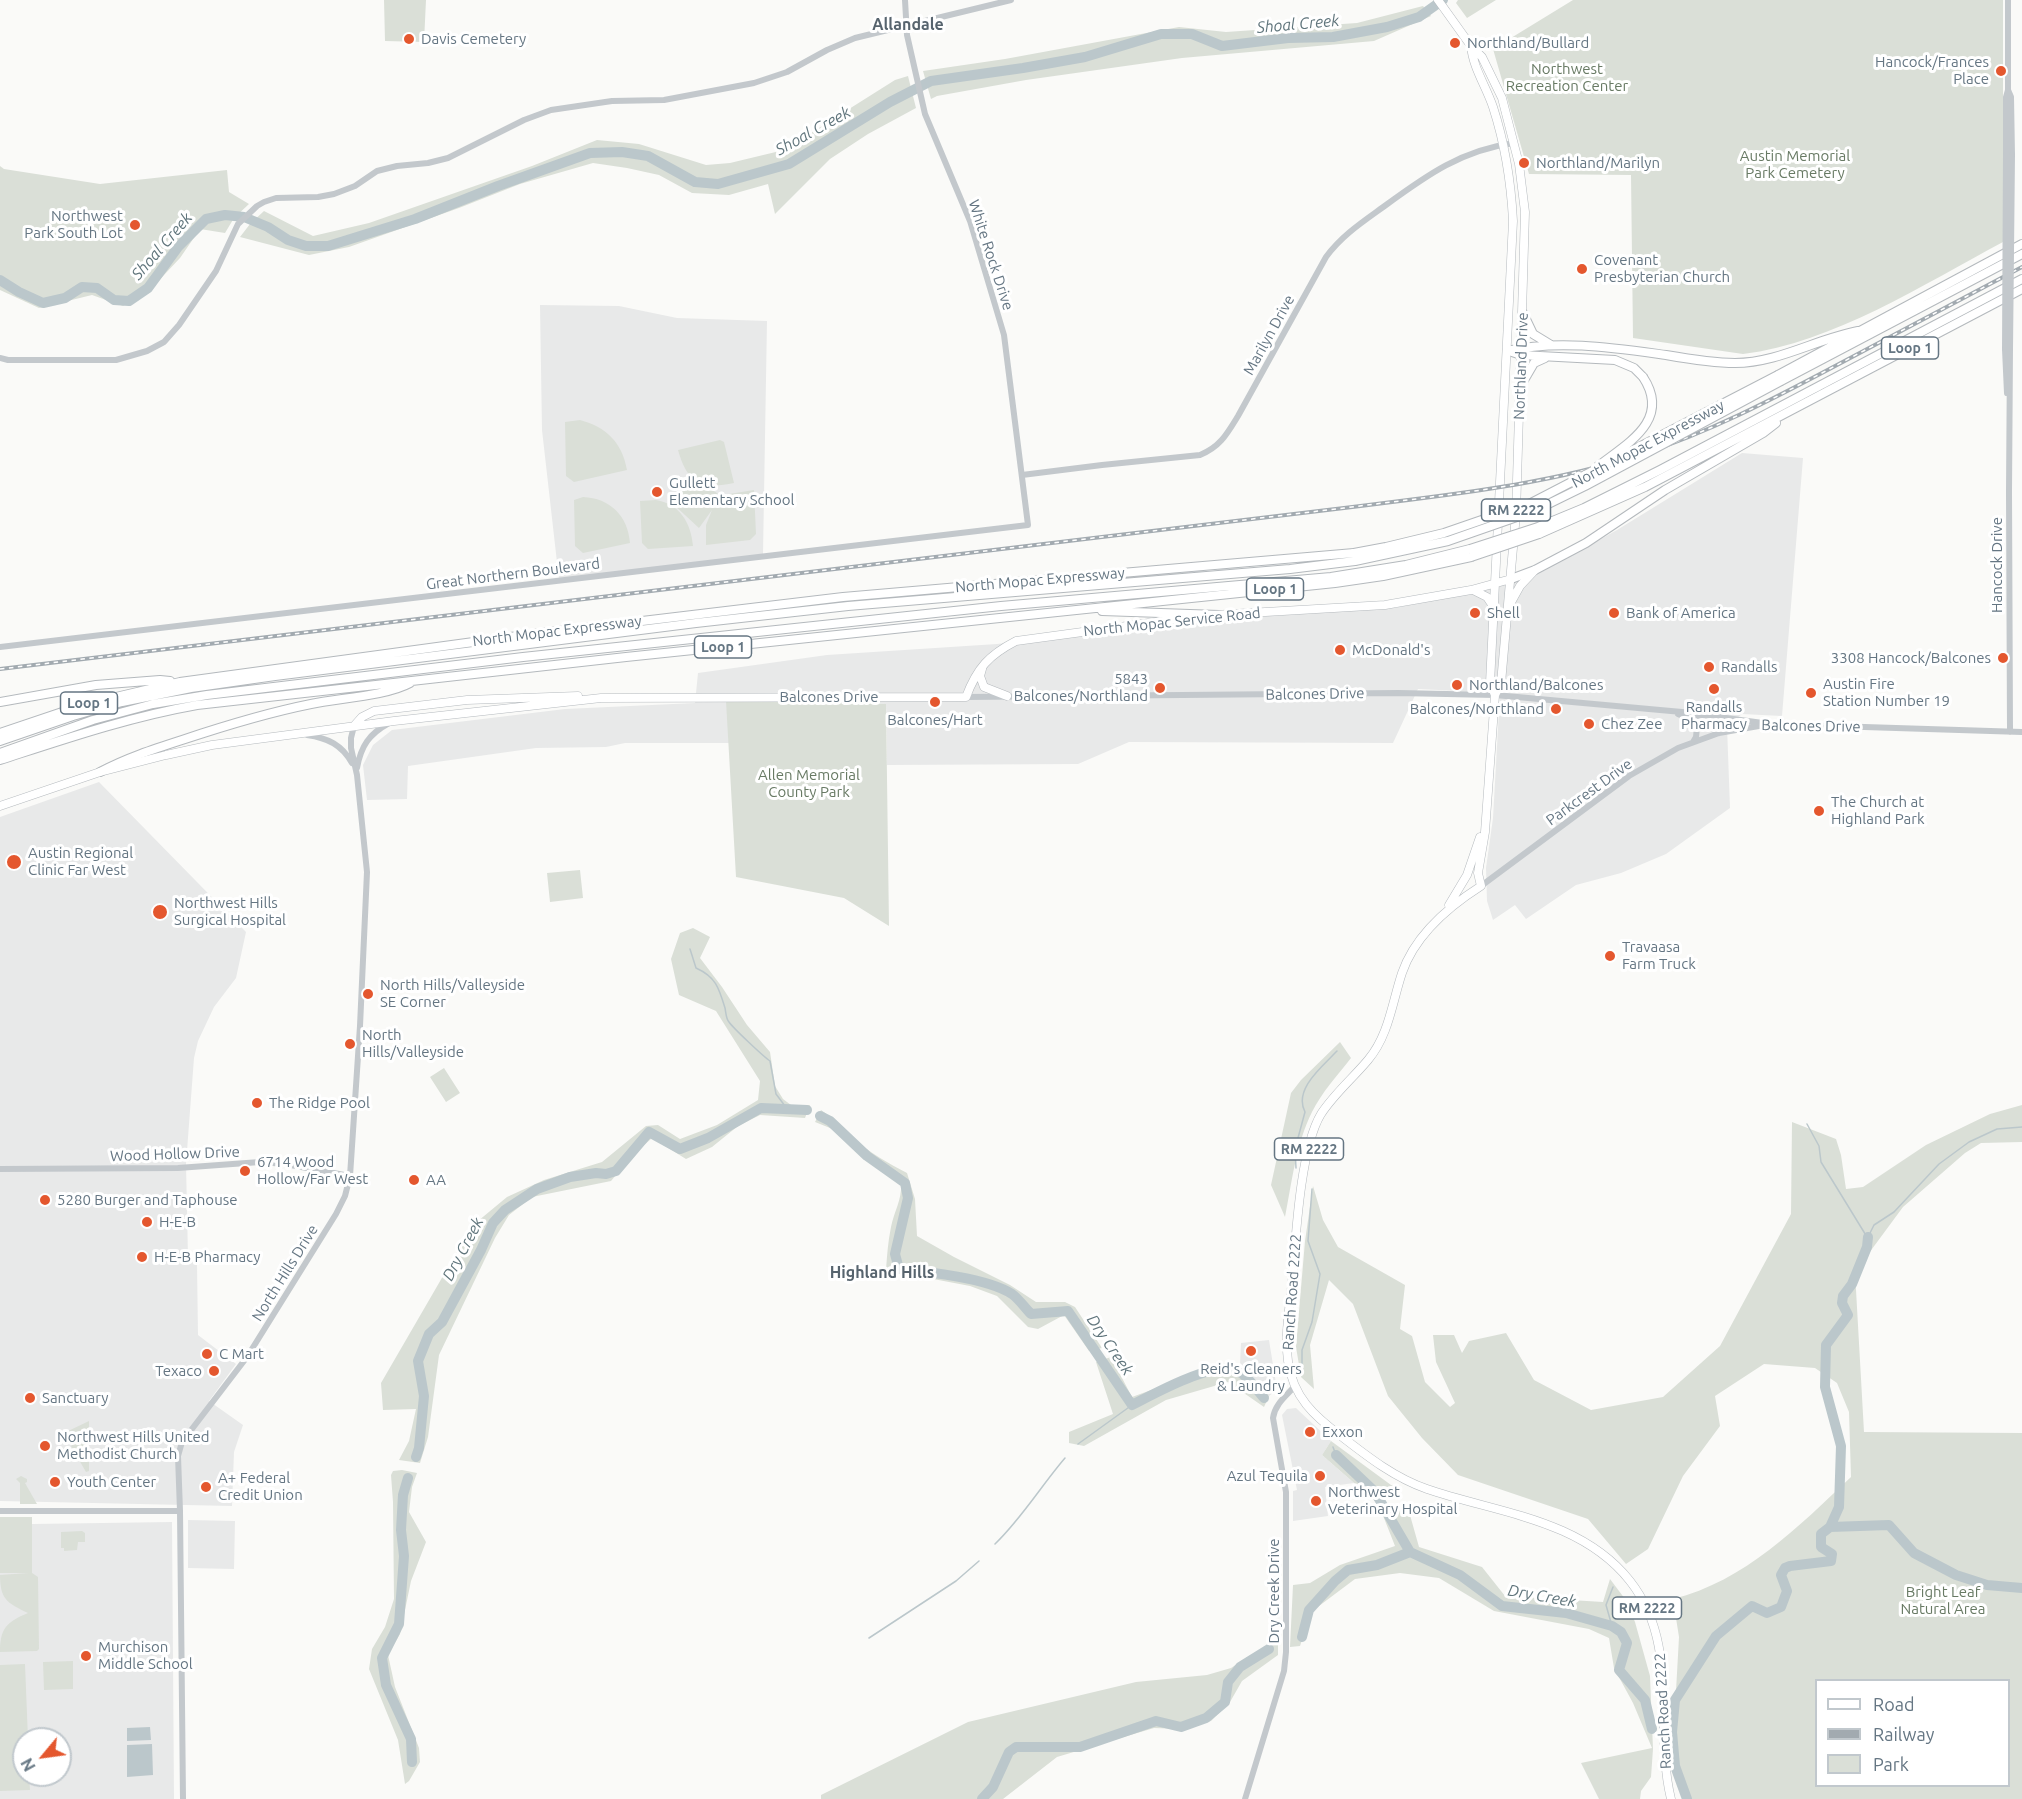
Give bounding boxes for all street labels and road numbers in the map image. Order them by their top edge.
street label: White Rock Drive [965,197,1017,313]
street label: Marilyn Drive [1240,292,1298,378]
street label: Northland Drive [1510,312,1532,420]
road number: Loop 1 [1882,337,1938,359]
street label: North Mopac Expressway [1569,396,1727,492]
road number: RM 2222 [1482,499,1550,521]
street label: Hancock Drive [1988,517,2006,613]
street label: Great Northern Boulevard [425,554,601,594]
street label: North Mopac Expressway [954,564,1126,596]
road number: Loop 1 [1246,578,1304,600]
street label: North Mopac Service Road [1082,604,1262,640]
street label: North Mopac Expressway [471,612,643,650]
road number: Loop 1 [694,636,752,658]
street label: Balcones Drive [1265,684,1365,704]
street label: Balcones Drive [779,688,879,706]
road number: Loop 1 [60,692,118,714]
street label: Balcones Drive [1761,716,1861,736]
street label: Parkcrest Drive [1543,755,1635,829]
road number: RM 2222 [1274,1138,1344,1160]
street label: Wood Hollow Drive [110,1143,240,1165]
street label: North Hills Drive [248,1221,322,1325]
street label: Ranch Road 2222 [1279,1233,1305,1351]
street label: Dry Creek Drive [1265,1538,1283,1644]
road number: RM 2222 [1612,1597,1682,1619]
street label: Ranch Road 2222 [1651,1652,1675,1770]

